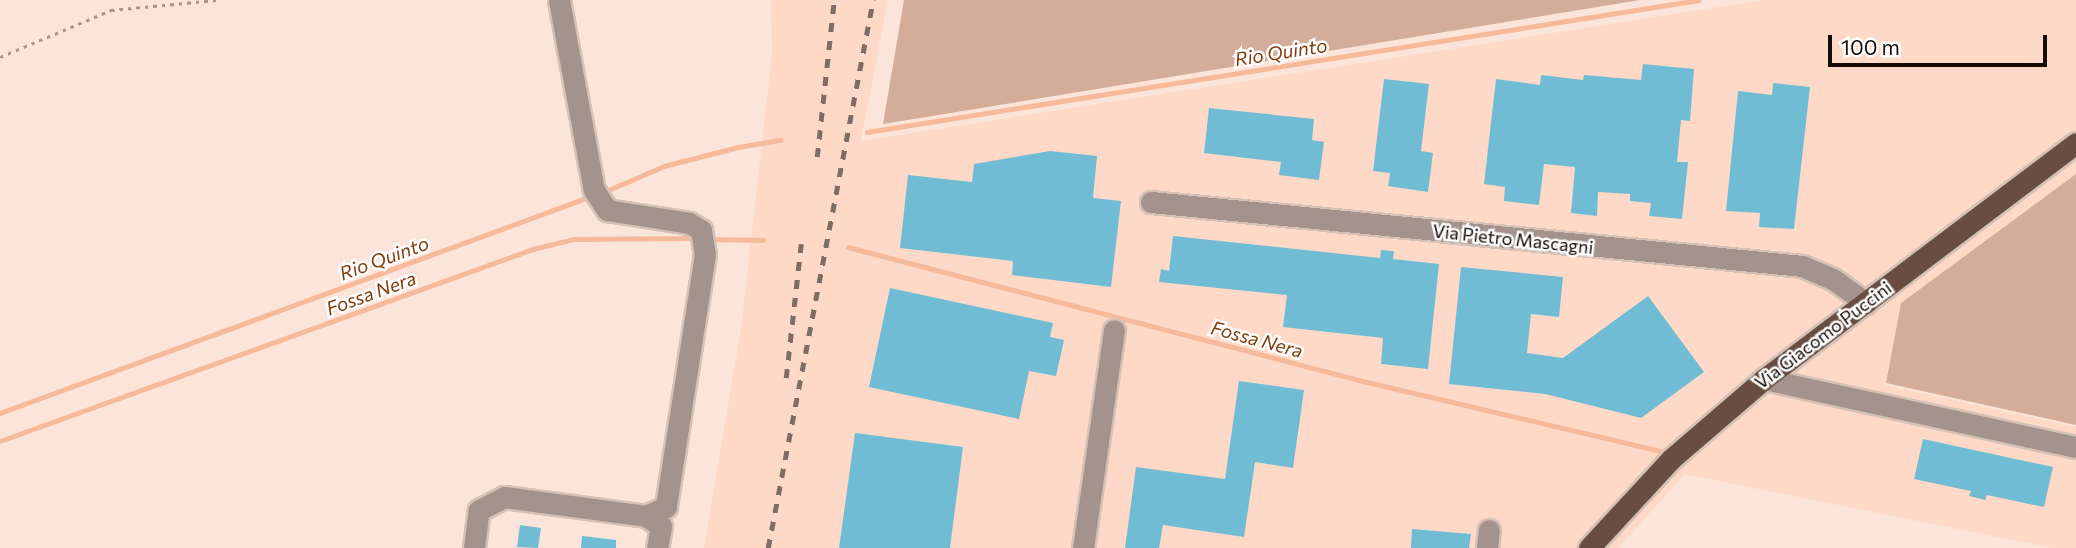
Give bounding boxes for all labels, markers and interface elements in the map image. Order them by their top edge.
scale bar [1831,21,2050,65]
water label: Rio Quinto [1233,33,1329,71]
text: 100 m [1841,34,1900,59]
street label: Via Pietro Mascagni [1432,220,1594,258]
water label: Rio Quinto [336,231,432,285]
water label: Fossa Nera [323,266,419,320]
street label: Via Giacomo Puccini [1750,277,1896,393]
water label: Fossa Nera [1209,316,1305,362]

